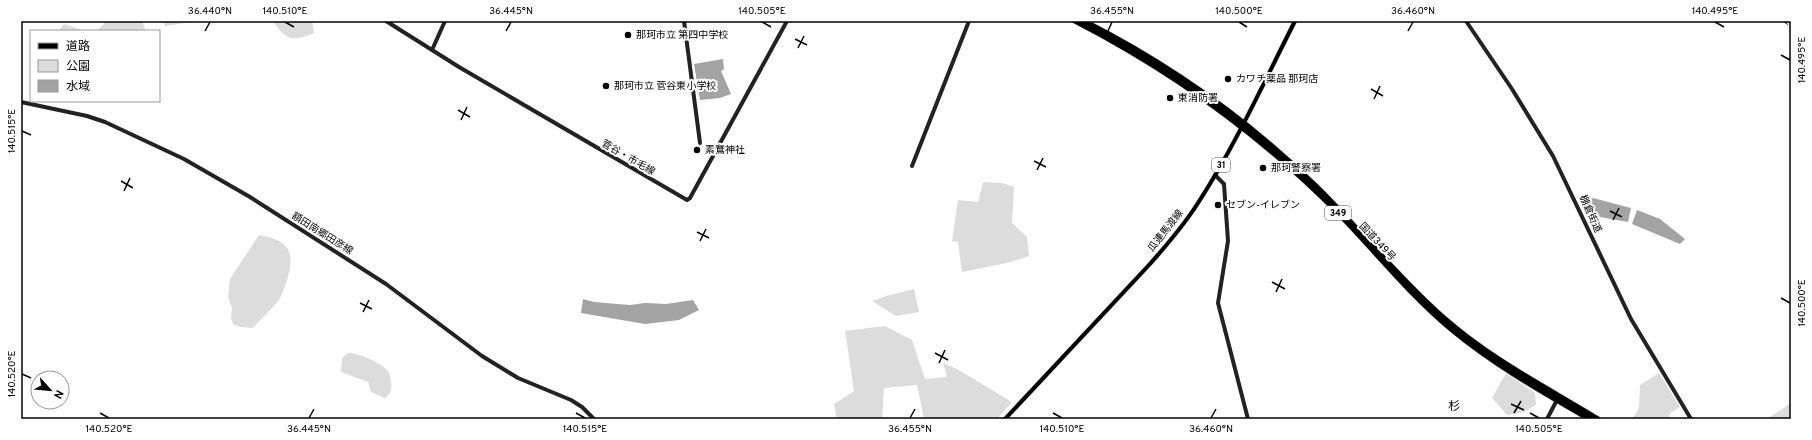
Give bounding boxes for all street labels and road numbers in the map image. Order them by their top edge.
street label: 菅谷・市毛線 [599,137,657,179]
road number: 31 [1212,158,1230,172]
street label: 棚倉街道 [1576,193,1604,235]
road number: 349 [1325,206,1351,220]
street label: 瓜連馬渡線 [1145,207,1187,255]
street label: 額田南郷田彦線 [289,210,355,258]
street label: 国道349号 [1356,220,1398,264]

